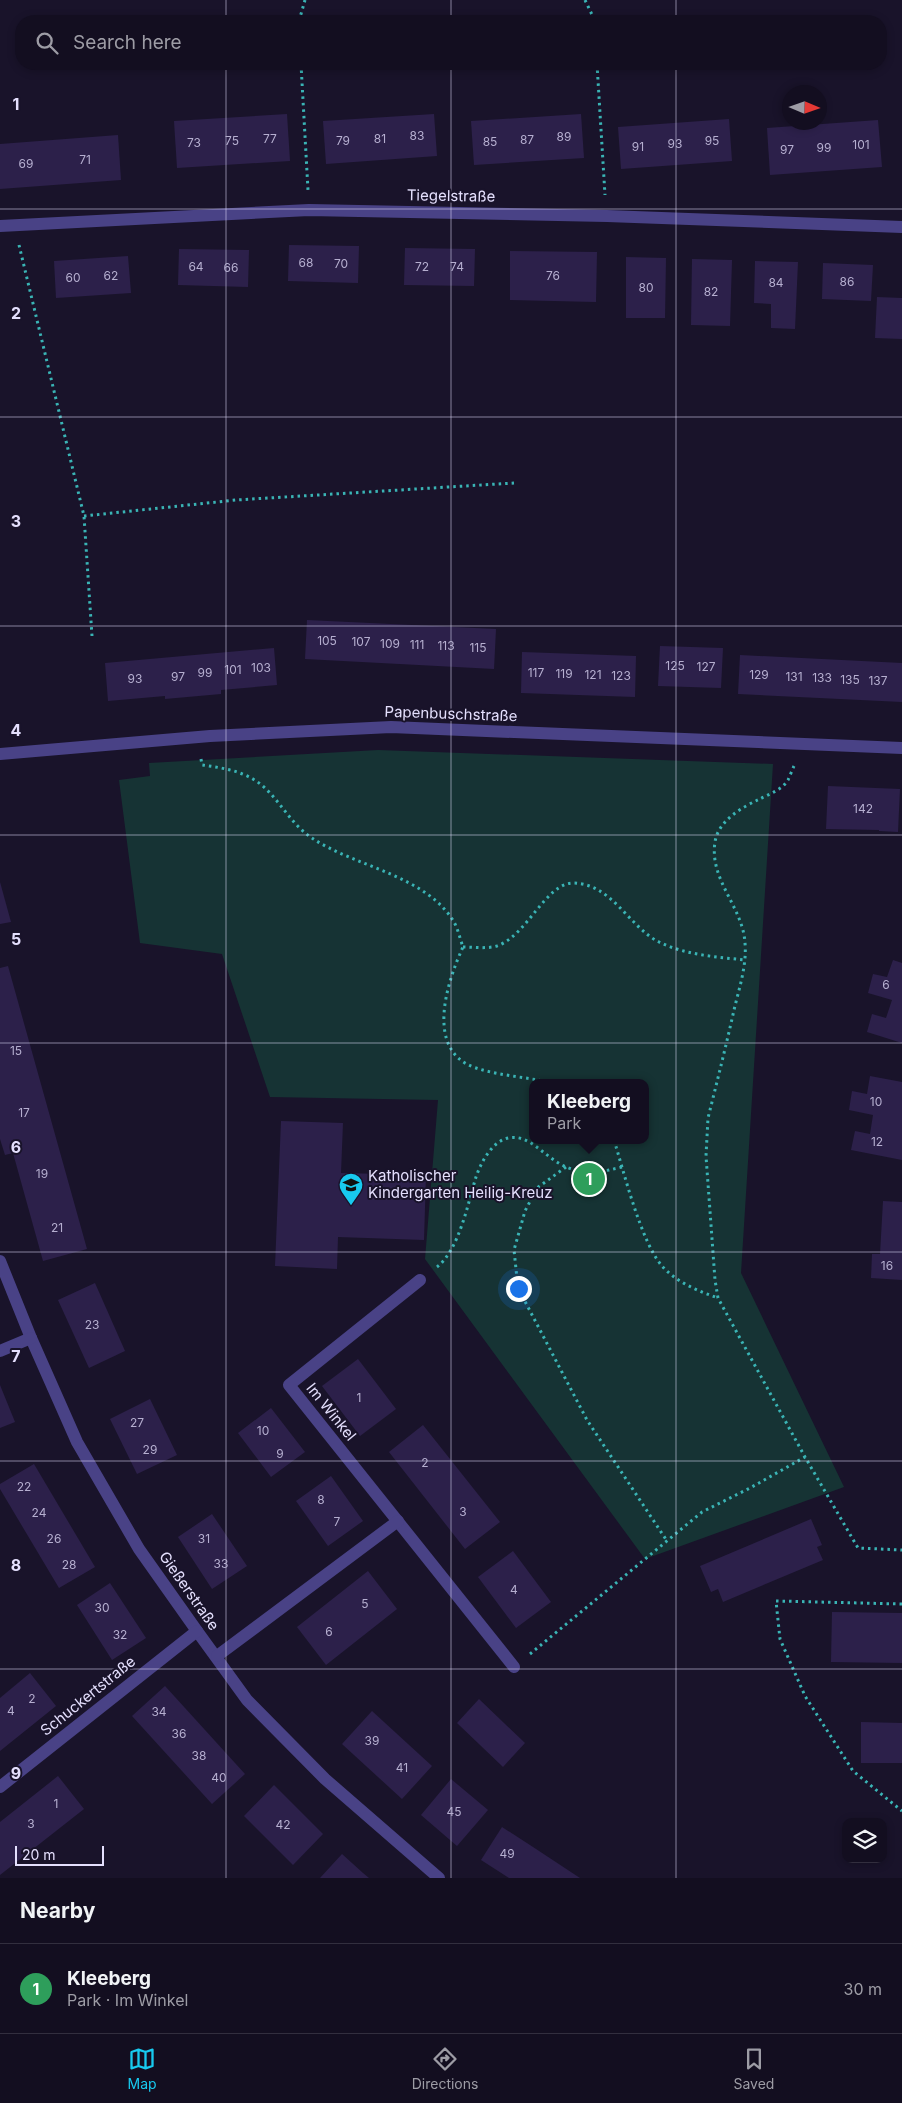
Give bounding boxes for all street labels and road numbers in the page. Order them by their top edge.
street label: Tiegelstraße [407,185,495,206]
street label: Papenbuschstraße [384,702,518,725]
street label: Im Winkel [302,1379,360,1444]
street label: Gießerstraße [155,1548,224,1634]
street label: Schuckertstraße [36,1652,139,1740]

